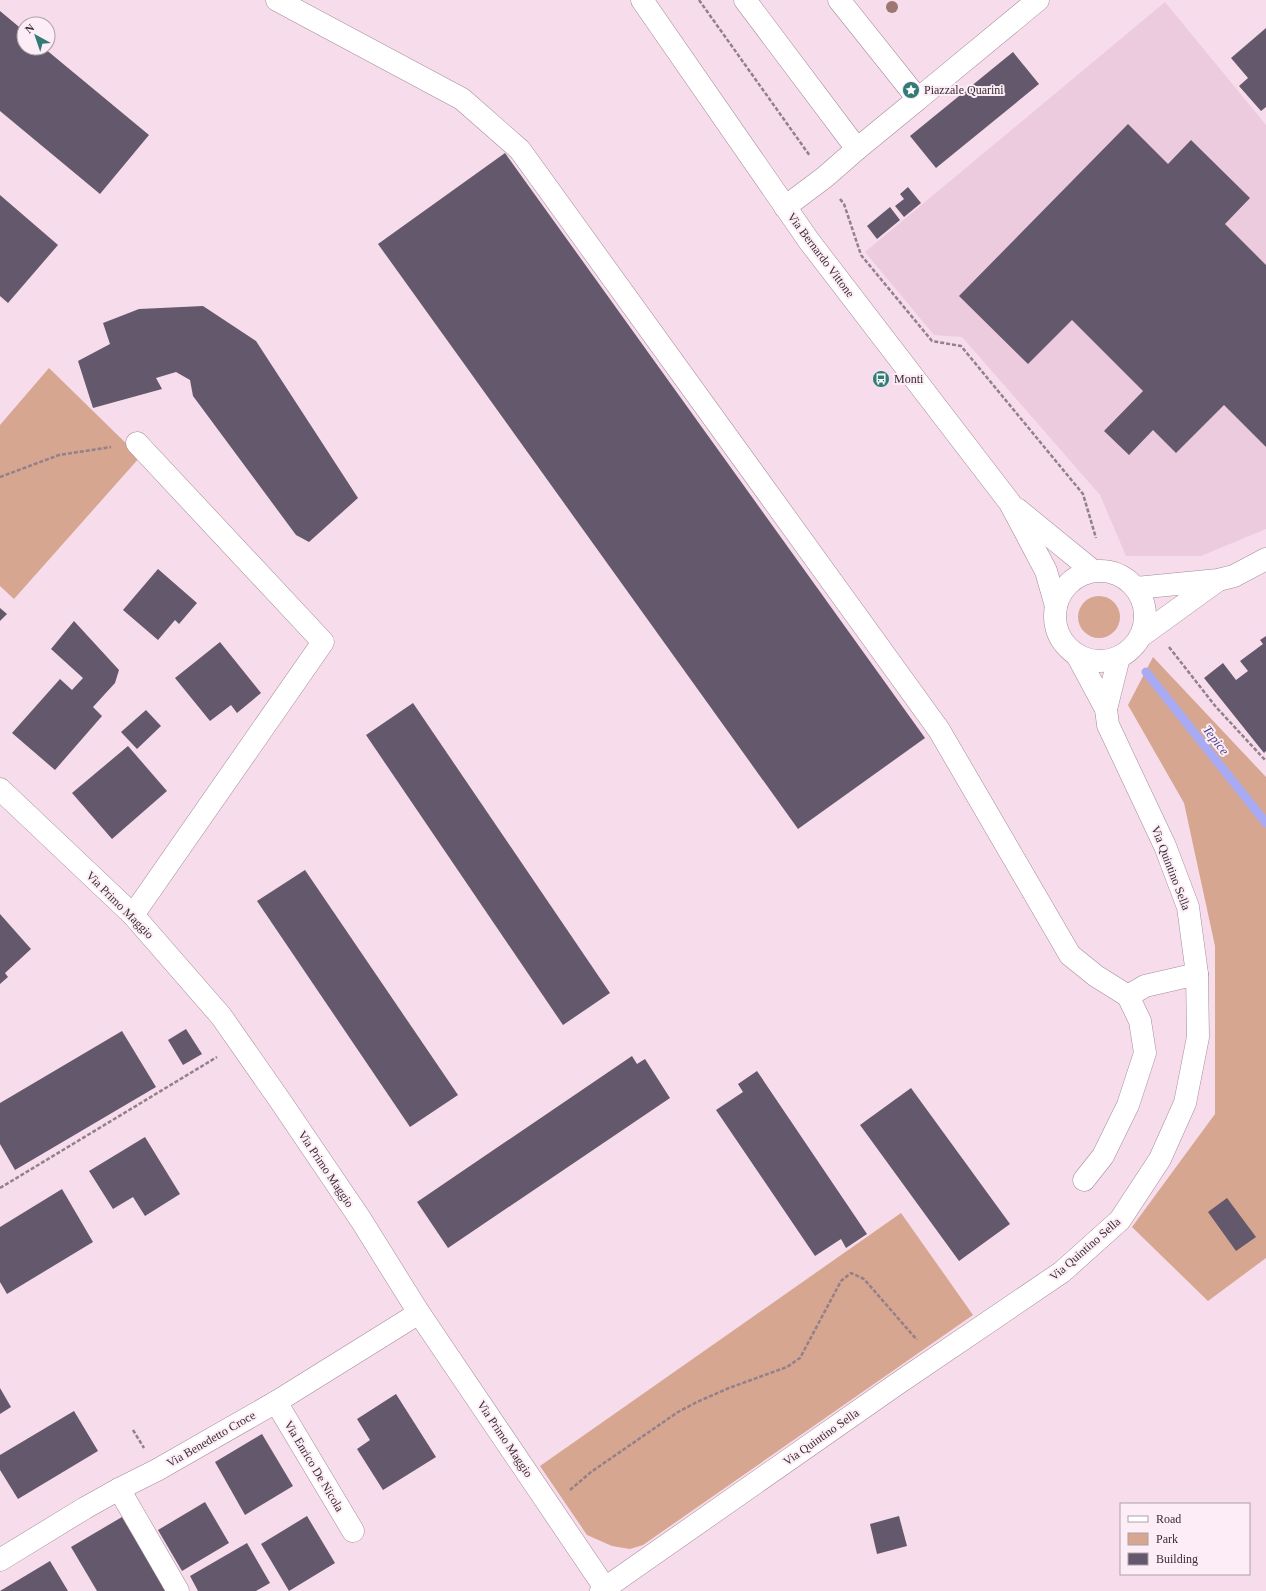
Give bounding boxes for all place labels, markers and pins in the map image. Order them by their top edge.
place icon: Piazzale Quarini [901,80,921,100]
place label: Piazzale Quarini [924,83,1004,97]
bus stop icon: Monti [871,369,891,389]
place label: Monti [894,372,924,386]

